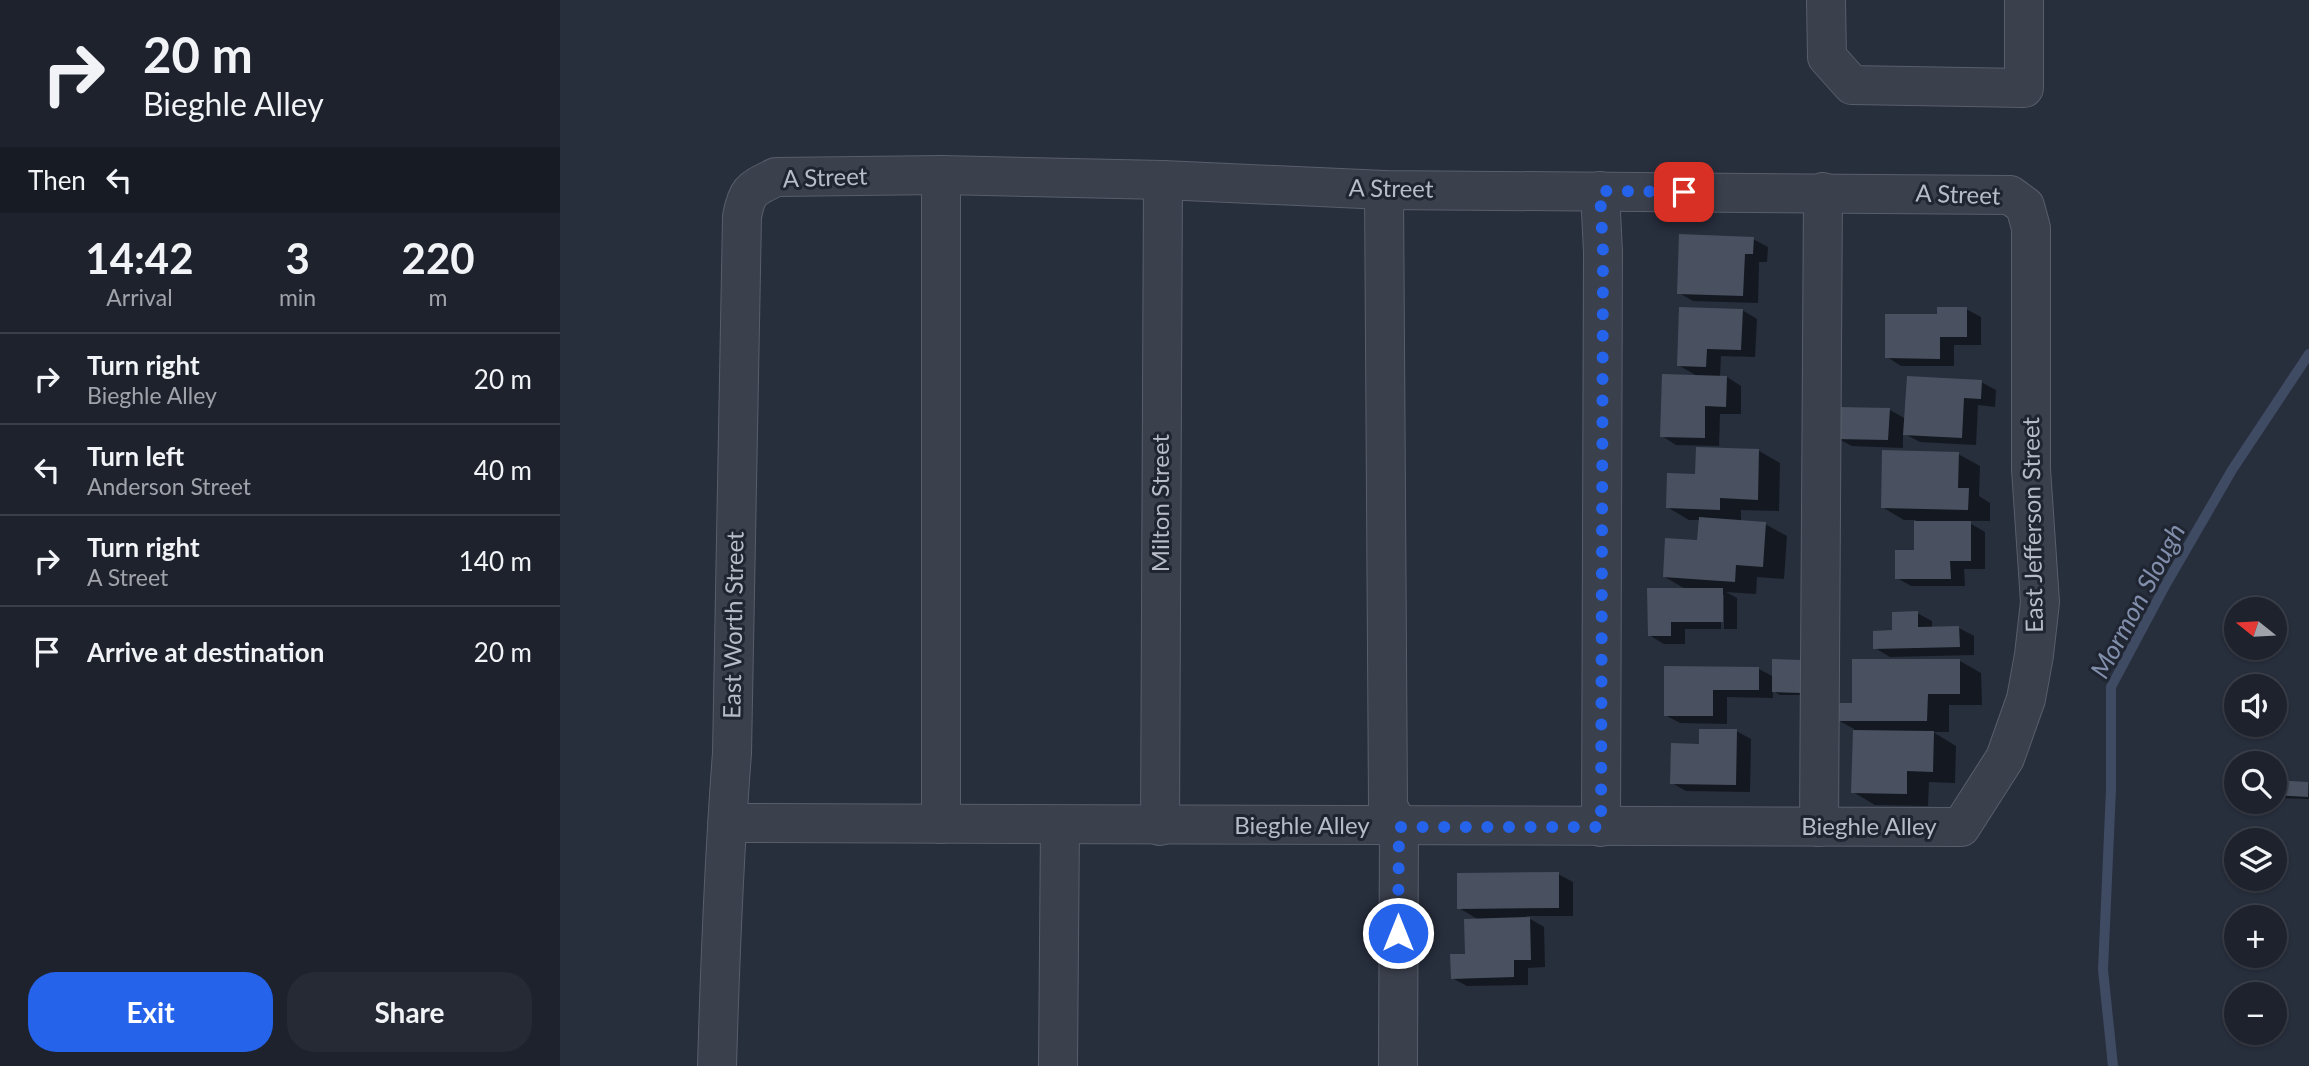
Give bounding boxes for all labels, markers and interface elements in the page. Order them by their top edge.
text: 20 m [143,25,253,83]
icon: right [28,28,119,119]
text: Bieghle Alley [143,84,324,123]
icon: left [100,161,138,199]
street label: A Street [782,161,868,192]
pin [1654,162,1714,222]
text: Then [28,164,86,196]
street label: A Street [1348,172,1434,203]
icon: arrive [1665,173,1703,211]
street label: A Street [1915,178,2001,209]
text: 14:42 [85,233,194,283]
text: 3 [285,233,310,283]
text: 220 [402,233,475,283]
text: Arrival [106,283,173,311]
text: min [279,283,316,311]
text: m [429,283,448,311]
text: Turn right [87,349,200,381]
icon: right [28,360,66,398]
text: 20 m [474,363,532,395]
text: Bieghle Alley [87,381,217,409]
street label: East Jefferson Street [2015,416,2048,633]
street label: Milton Street [1145,433,1174,572]
text: Turn left [87,440,184,472]
icon: left [28,451,66,489]
text: 40 m [474,454,532,486]
text: Anderson Street [87,472,251,500]
water label: Mormon Slough [2083,518,2191,683]
text: Turn right [87,531,200,563]
street label: East Worth Street [716,531,749,719]
icon: right [28,542,66,580]
text: 140 m [459,545,532,577]
text: A Street [87,563,168,591]
north arrow [2224,597,2287,660]
map controls [2224,597,2287,1045]
icon: arrive [28,633,66,671]
text: Arrive at destination [87,636,324,668]
text: 20 m [474,636,532,668]
button: sound [2224,674,2287,737]
button: search [2224,751,2287,814]
street label: Bieghle Alley [1234,810,1370,839]
street label: Bieghle Alley [1801,811,1937,840]
button: layers [2224,828,2287,891]
position arrow [1361,896,1435,970]
button: + [2224,905,2287,968]
button: Exit [28,972,273,1052]
button: Share [287,972,532,1052]
button: − [2224,982,2287,1045]

